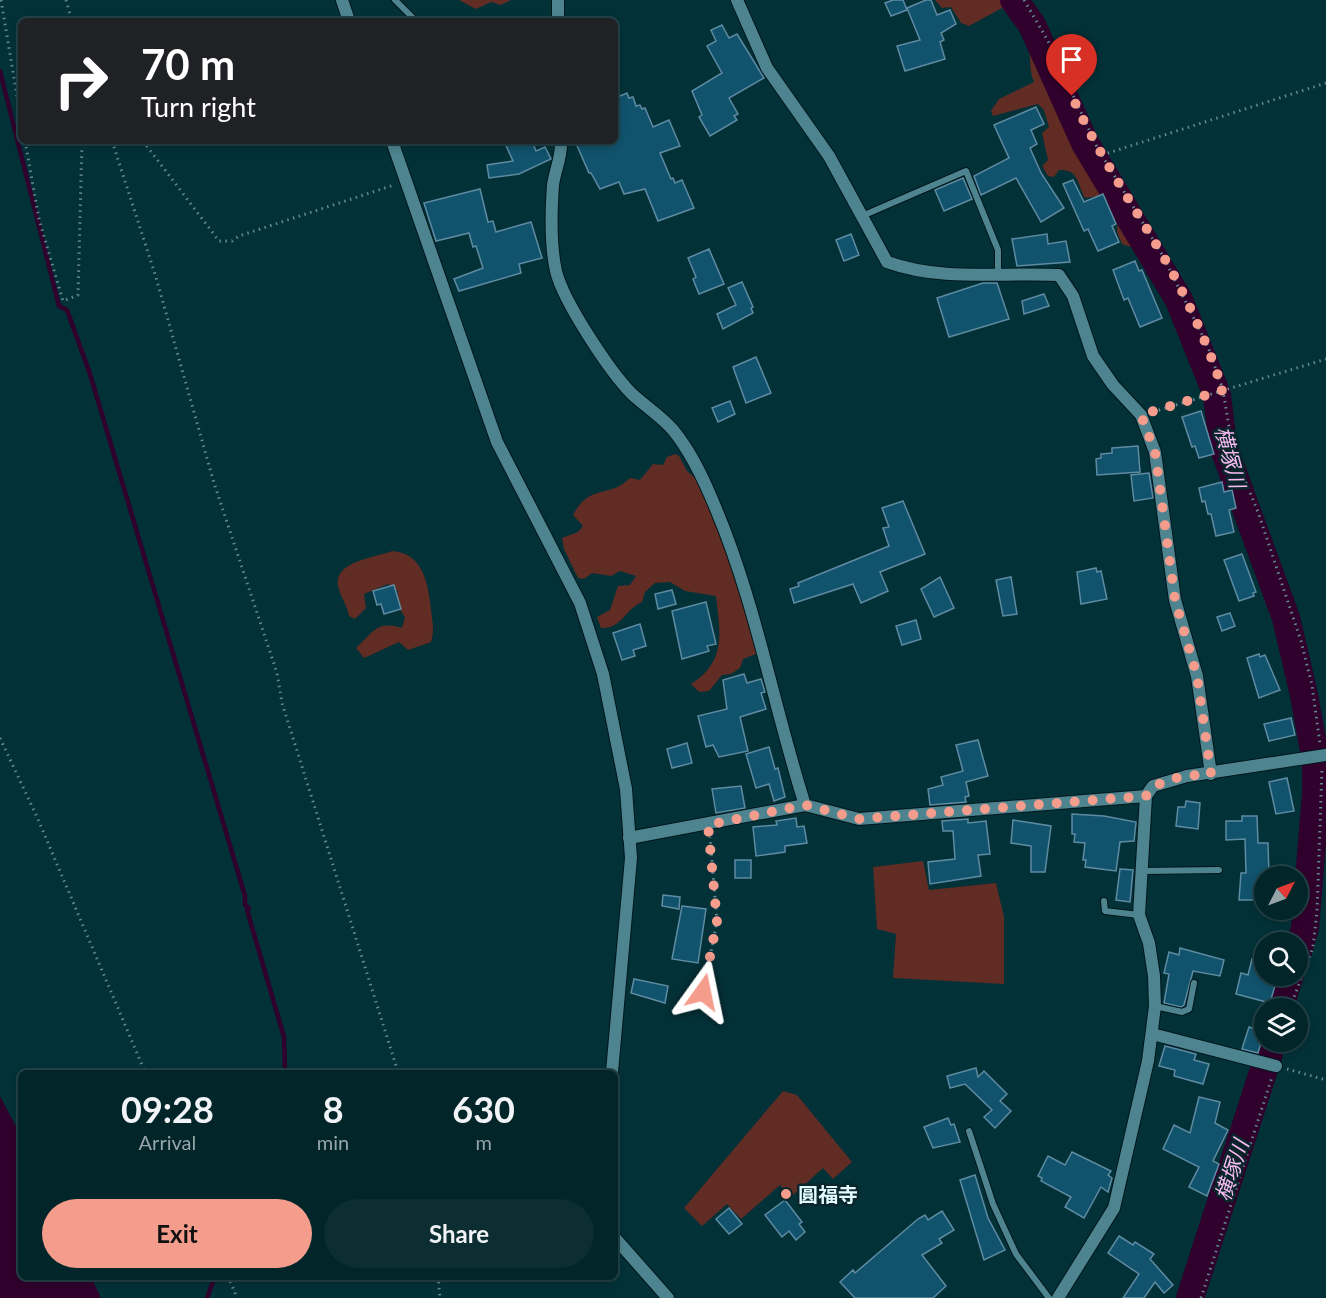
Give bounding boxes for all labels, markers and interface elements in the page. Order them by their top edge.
pin [1046,34,1097,96]
text: 70 m [141,39,235,89]
icon: right [42,42,120,120]
icon: arrive [1055,43,1088,76]
text: Turn right [141,90,256,123]
water label: 横塚川 [1211,423,1252,493]
north arrow [1254,866,1308,920]
map controls [1254,866,1308,1052]
button: search [1254,932,1308,986]
position arrow [671,960,735,1024]
button: layers [1254,998,1308,1052]
text: 09:28 [121,1087,214,1131]
text: 8 [323,1087,344,1131]
text: 630 [452,1087,515,1131]
text: Arrival [139,1130,196,1154]
text: min [317,1130,349,1154]
text: m [475,1130,492,1154]
water label: 横塚川 [1209,1134,1253,1204]
place label: 圓福寺 [798,1182,858,1206]
marker: 圓福寺 [779,1187,793,1201]
button: Exit [42,1199,312,1268]
button: Share [324,1199,594,1268]

